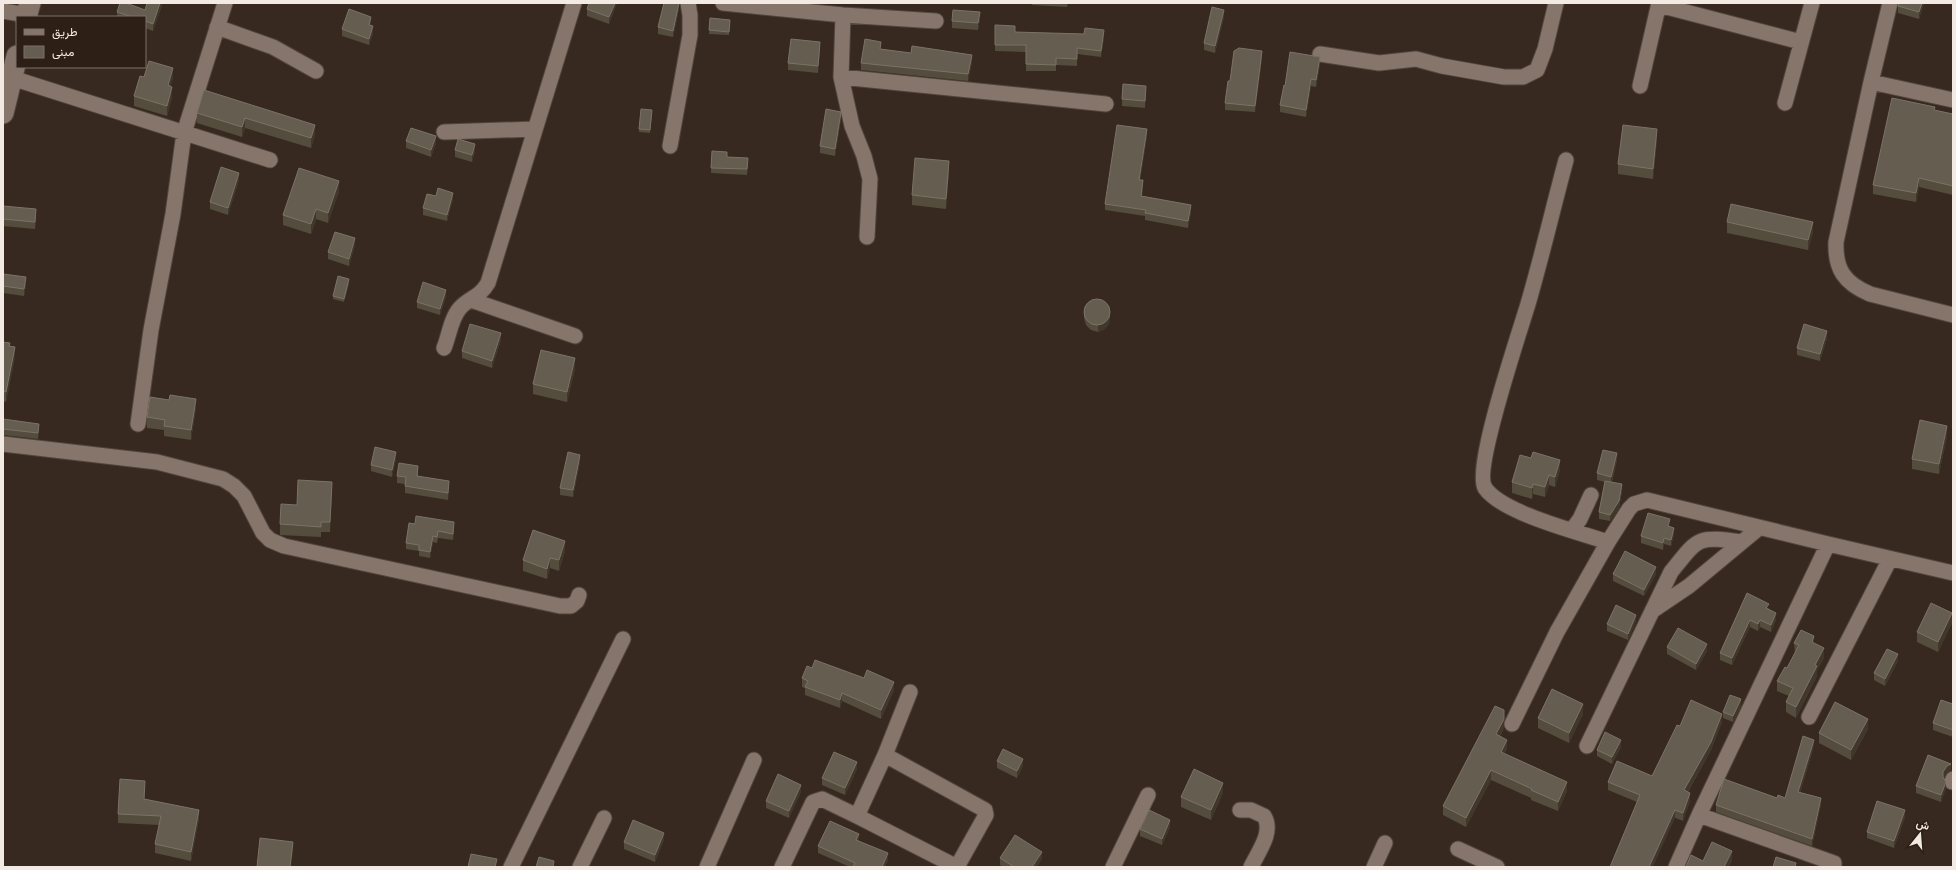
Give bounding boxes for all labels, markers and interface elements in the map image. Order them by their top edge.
legend [16,16,146,68]
text: طريق [52,25,78,40]
text: مبنى [52,45,74,60]
north arrow [1900,814,1940,854]
text: ش [1915,817,1931,833]

